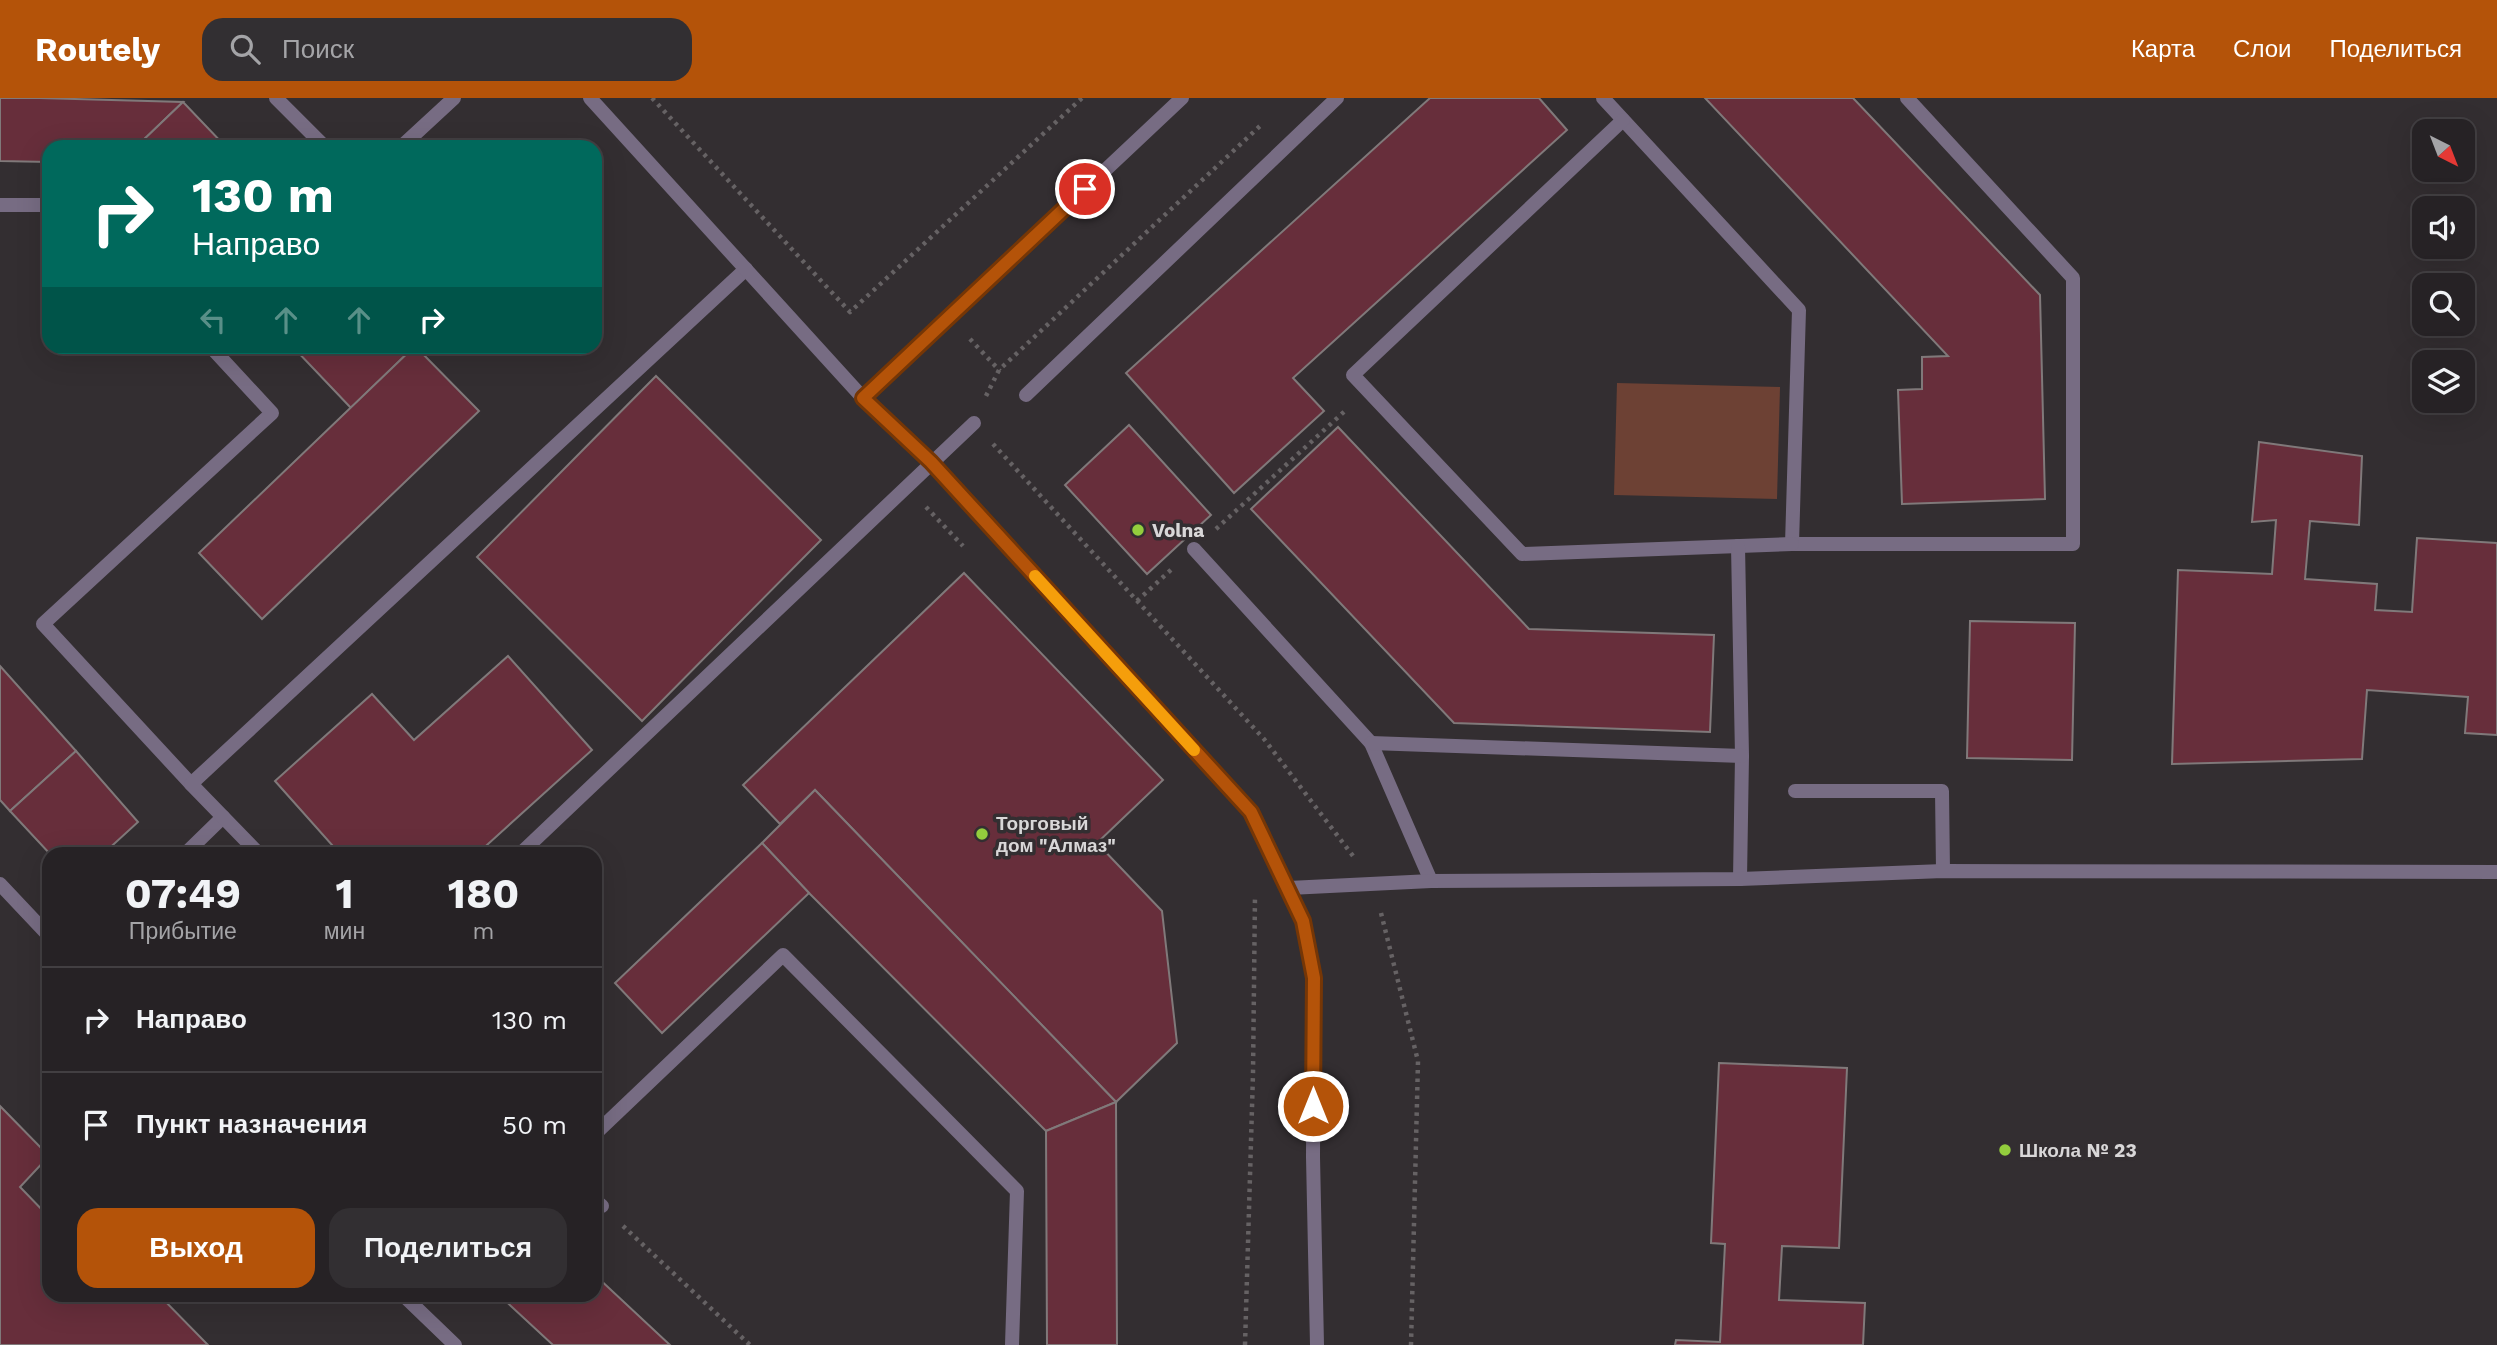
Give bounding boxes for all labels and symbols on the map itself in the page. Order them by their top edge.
north arrow [2412,119,2474,182]
pin [1055,159,1115,219]
place label: Volna [1152,519,1204,542]
marker: Volna [1130,522,1146,538]
place label: Торговый дом "Алмаз" [996,812,1116,857]
marker: Торговый дом "Алмаз" [974,826,990,842]
position arrow [1276,1069,1350,1143]
place label: Школа № 23 [2019,1139,2137,1162]
marker: Школа № 23 [1997,1142,2013,1158]

